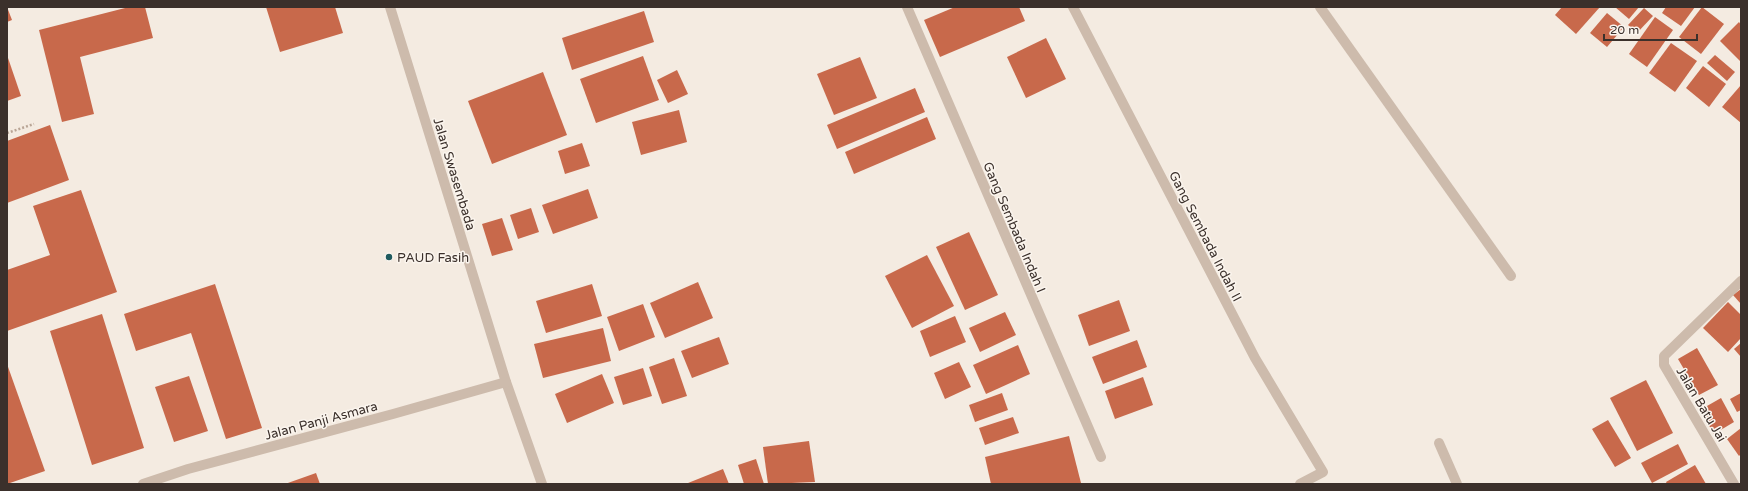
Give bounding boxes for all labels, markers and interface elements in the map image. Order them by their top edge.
scale bar [1604,16,1697,42]
text: 20 m [1610,23,1639,37]
street label: Jalan Swasembada [429,116,479,233]
street label: Gang Sembada Indah I [979,160,1049,295]
street label: Gang Sembada Indah II [1165,169,1245,304]
place label: PAUD Fasih [397,250,469,266]
marker: PAUD Fasih [384,252,394,262]
street label: Jalan Batu Jai [1673,364,1730,445]
street label: Jalan Panji Asmara [263,398,379,444]

